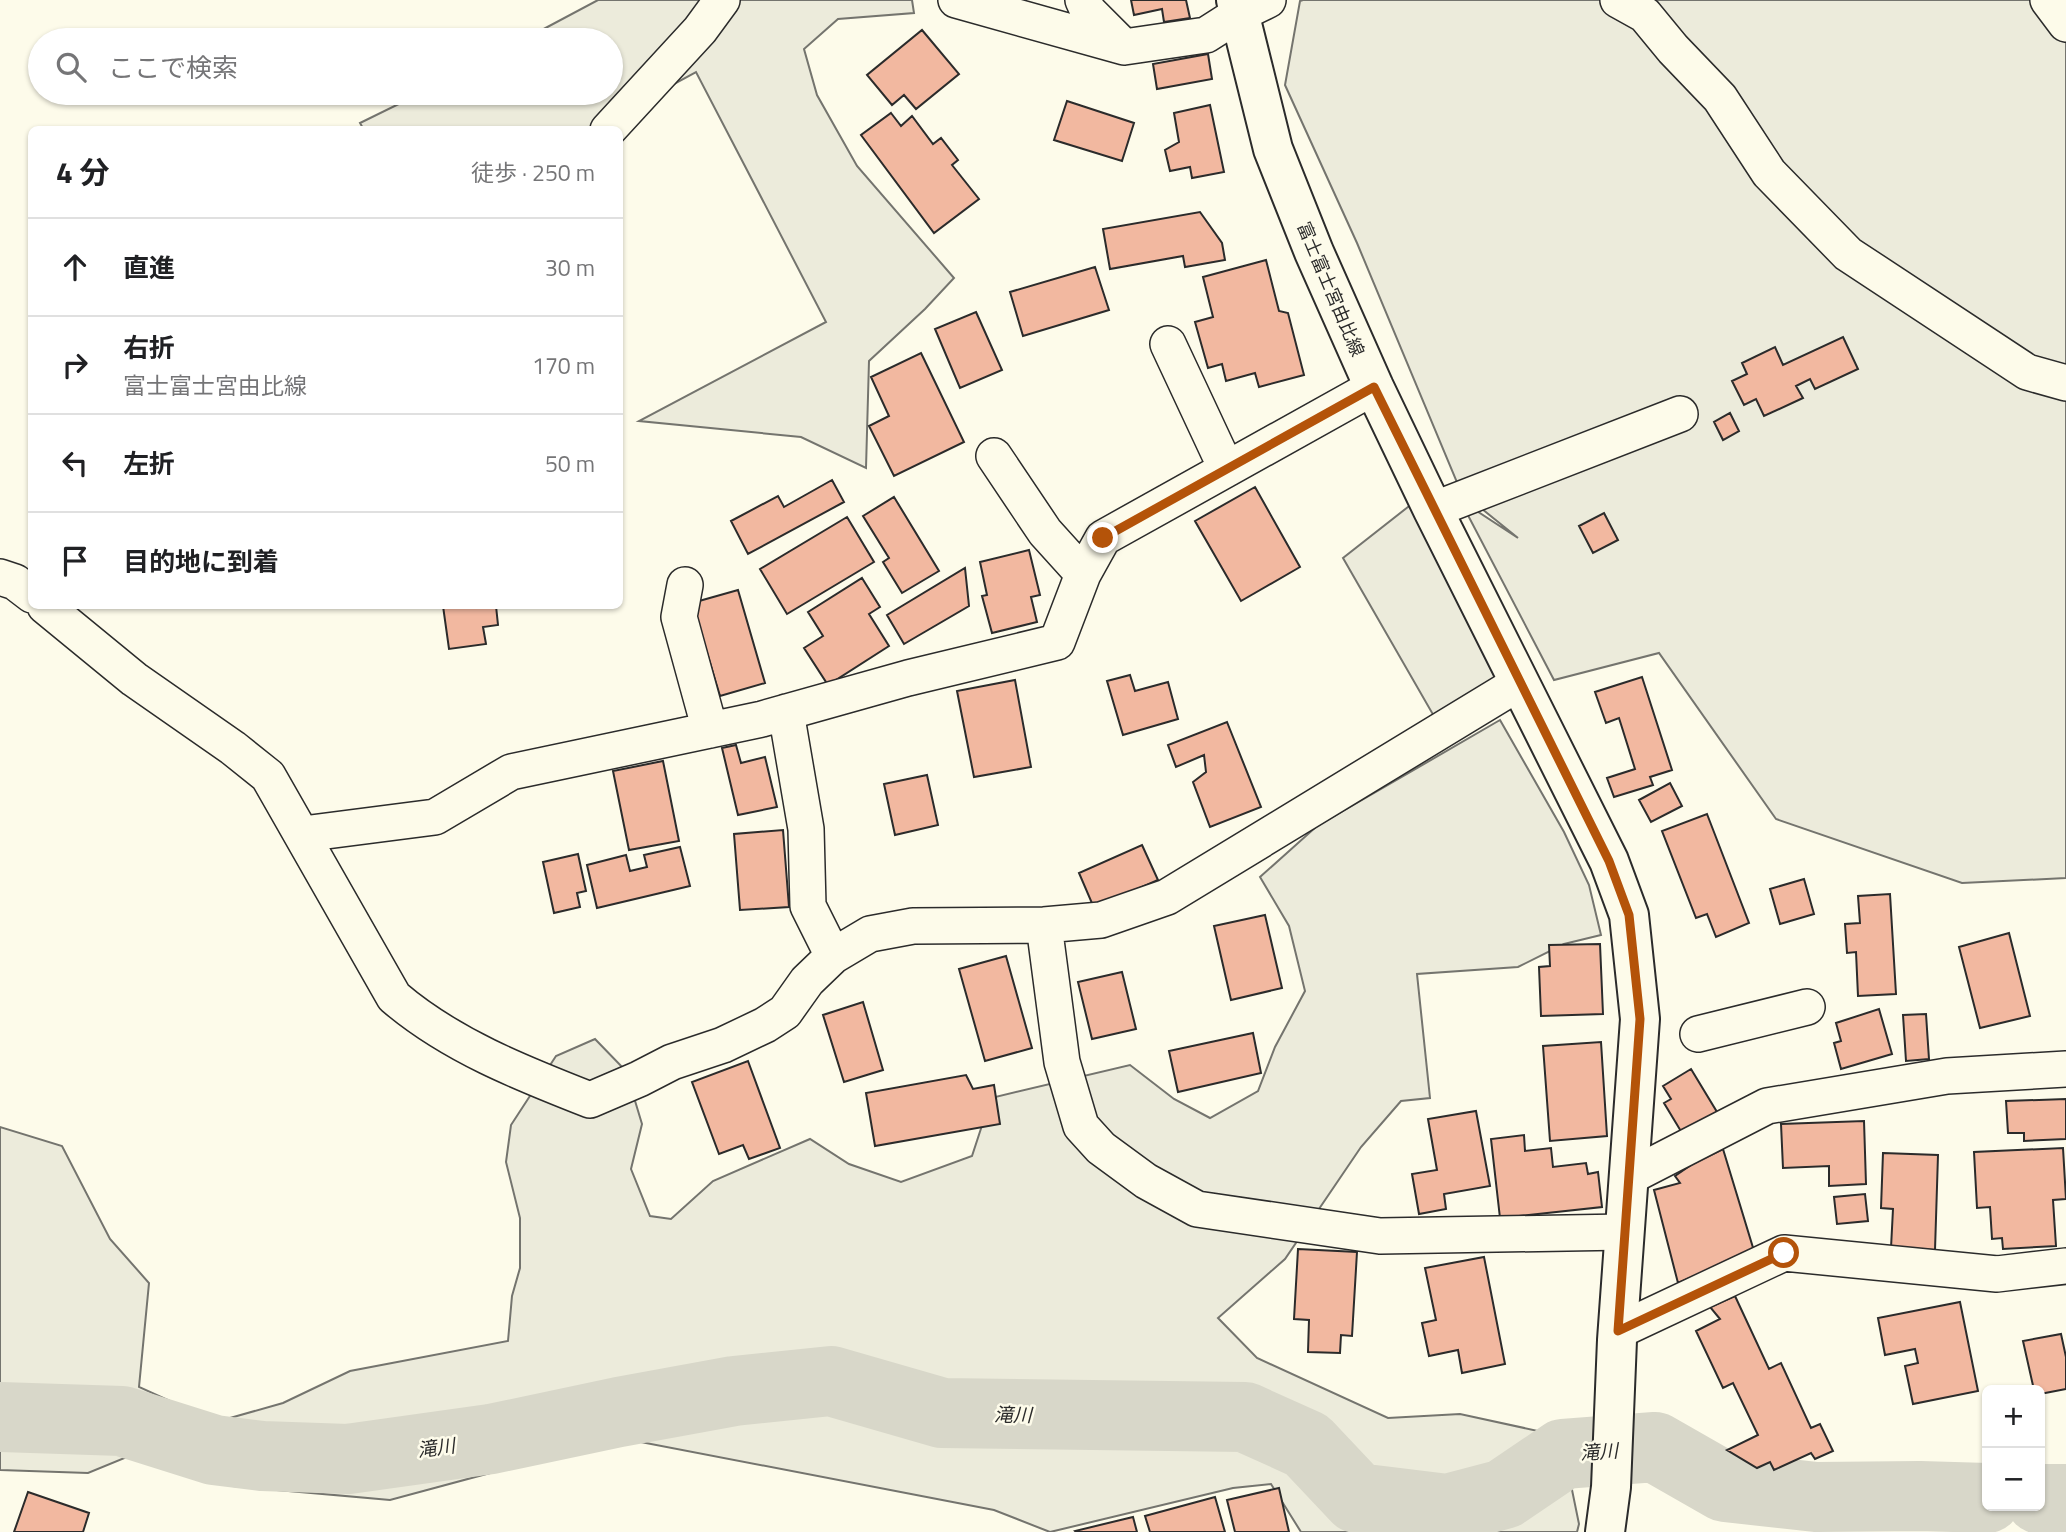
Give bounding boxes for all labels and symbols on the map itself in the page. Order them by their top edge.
street label: 富士富士宮由比線 [1290,217,1372,361]
route end [1087,522,1118,553]
route start [1768,1237,1799,1268]
water label: 滝川 [994,1399,1034,1429]
water label: 滝川 [415,1430,459,1464]
water label: 滝川 [1579,1435,1621,1467]

